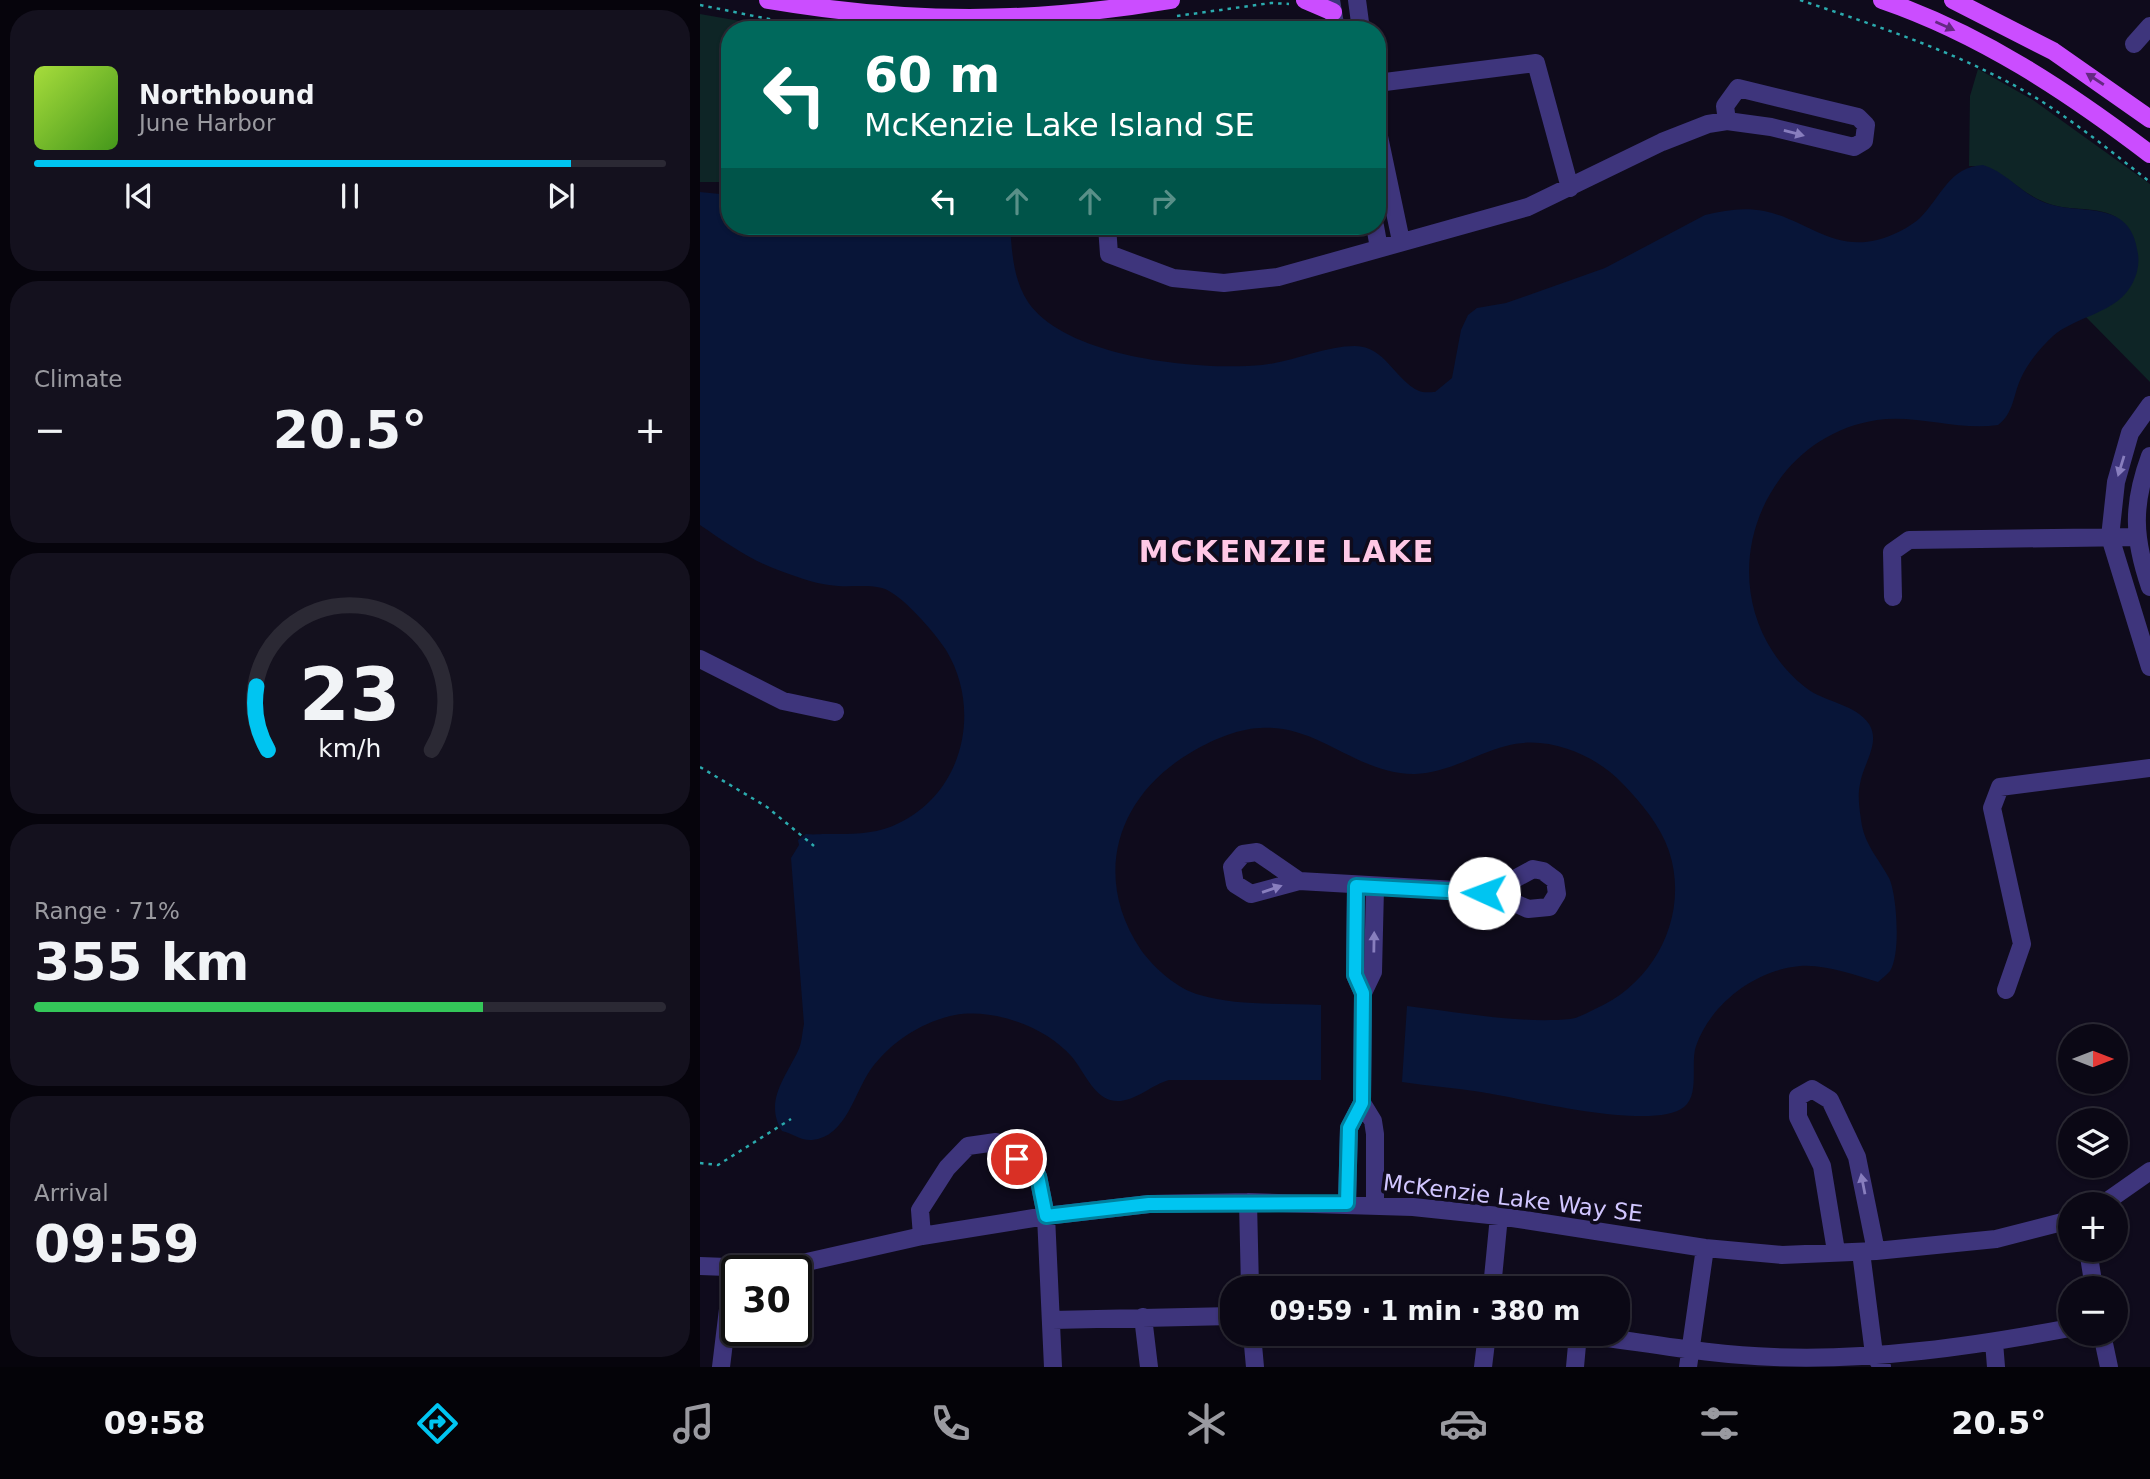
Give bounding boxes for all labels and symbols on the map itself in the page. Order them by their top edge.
one-way arrow [1935,20,1955,32]
one-way arrow [2085,72,2105,85]
one-way arrow [1784,128,1806,139]
one-way arrow [2115,455,2125,476]
district label: MCKENZIE LAKE [1139,534,1435,569]
position arrow [1447,856,1521,930]
one-way arrow [1261,883,1282,894]
one-way arrow [1368,931,1379,953]
north arrow [2058,1024,2128,1094]
pin [987,1129,1047,1189]
street label: McKenzie Lake Way SE [1382,1169,1644,1227]
one-way arrow [1857,1173,1868,1195]
speed limit sign: 30 [721,1255,812,1346]

